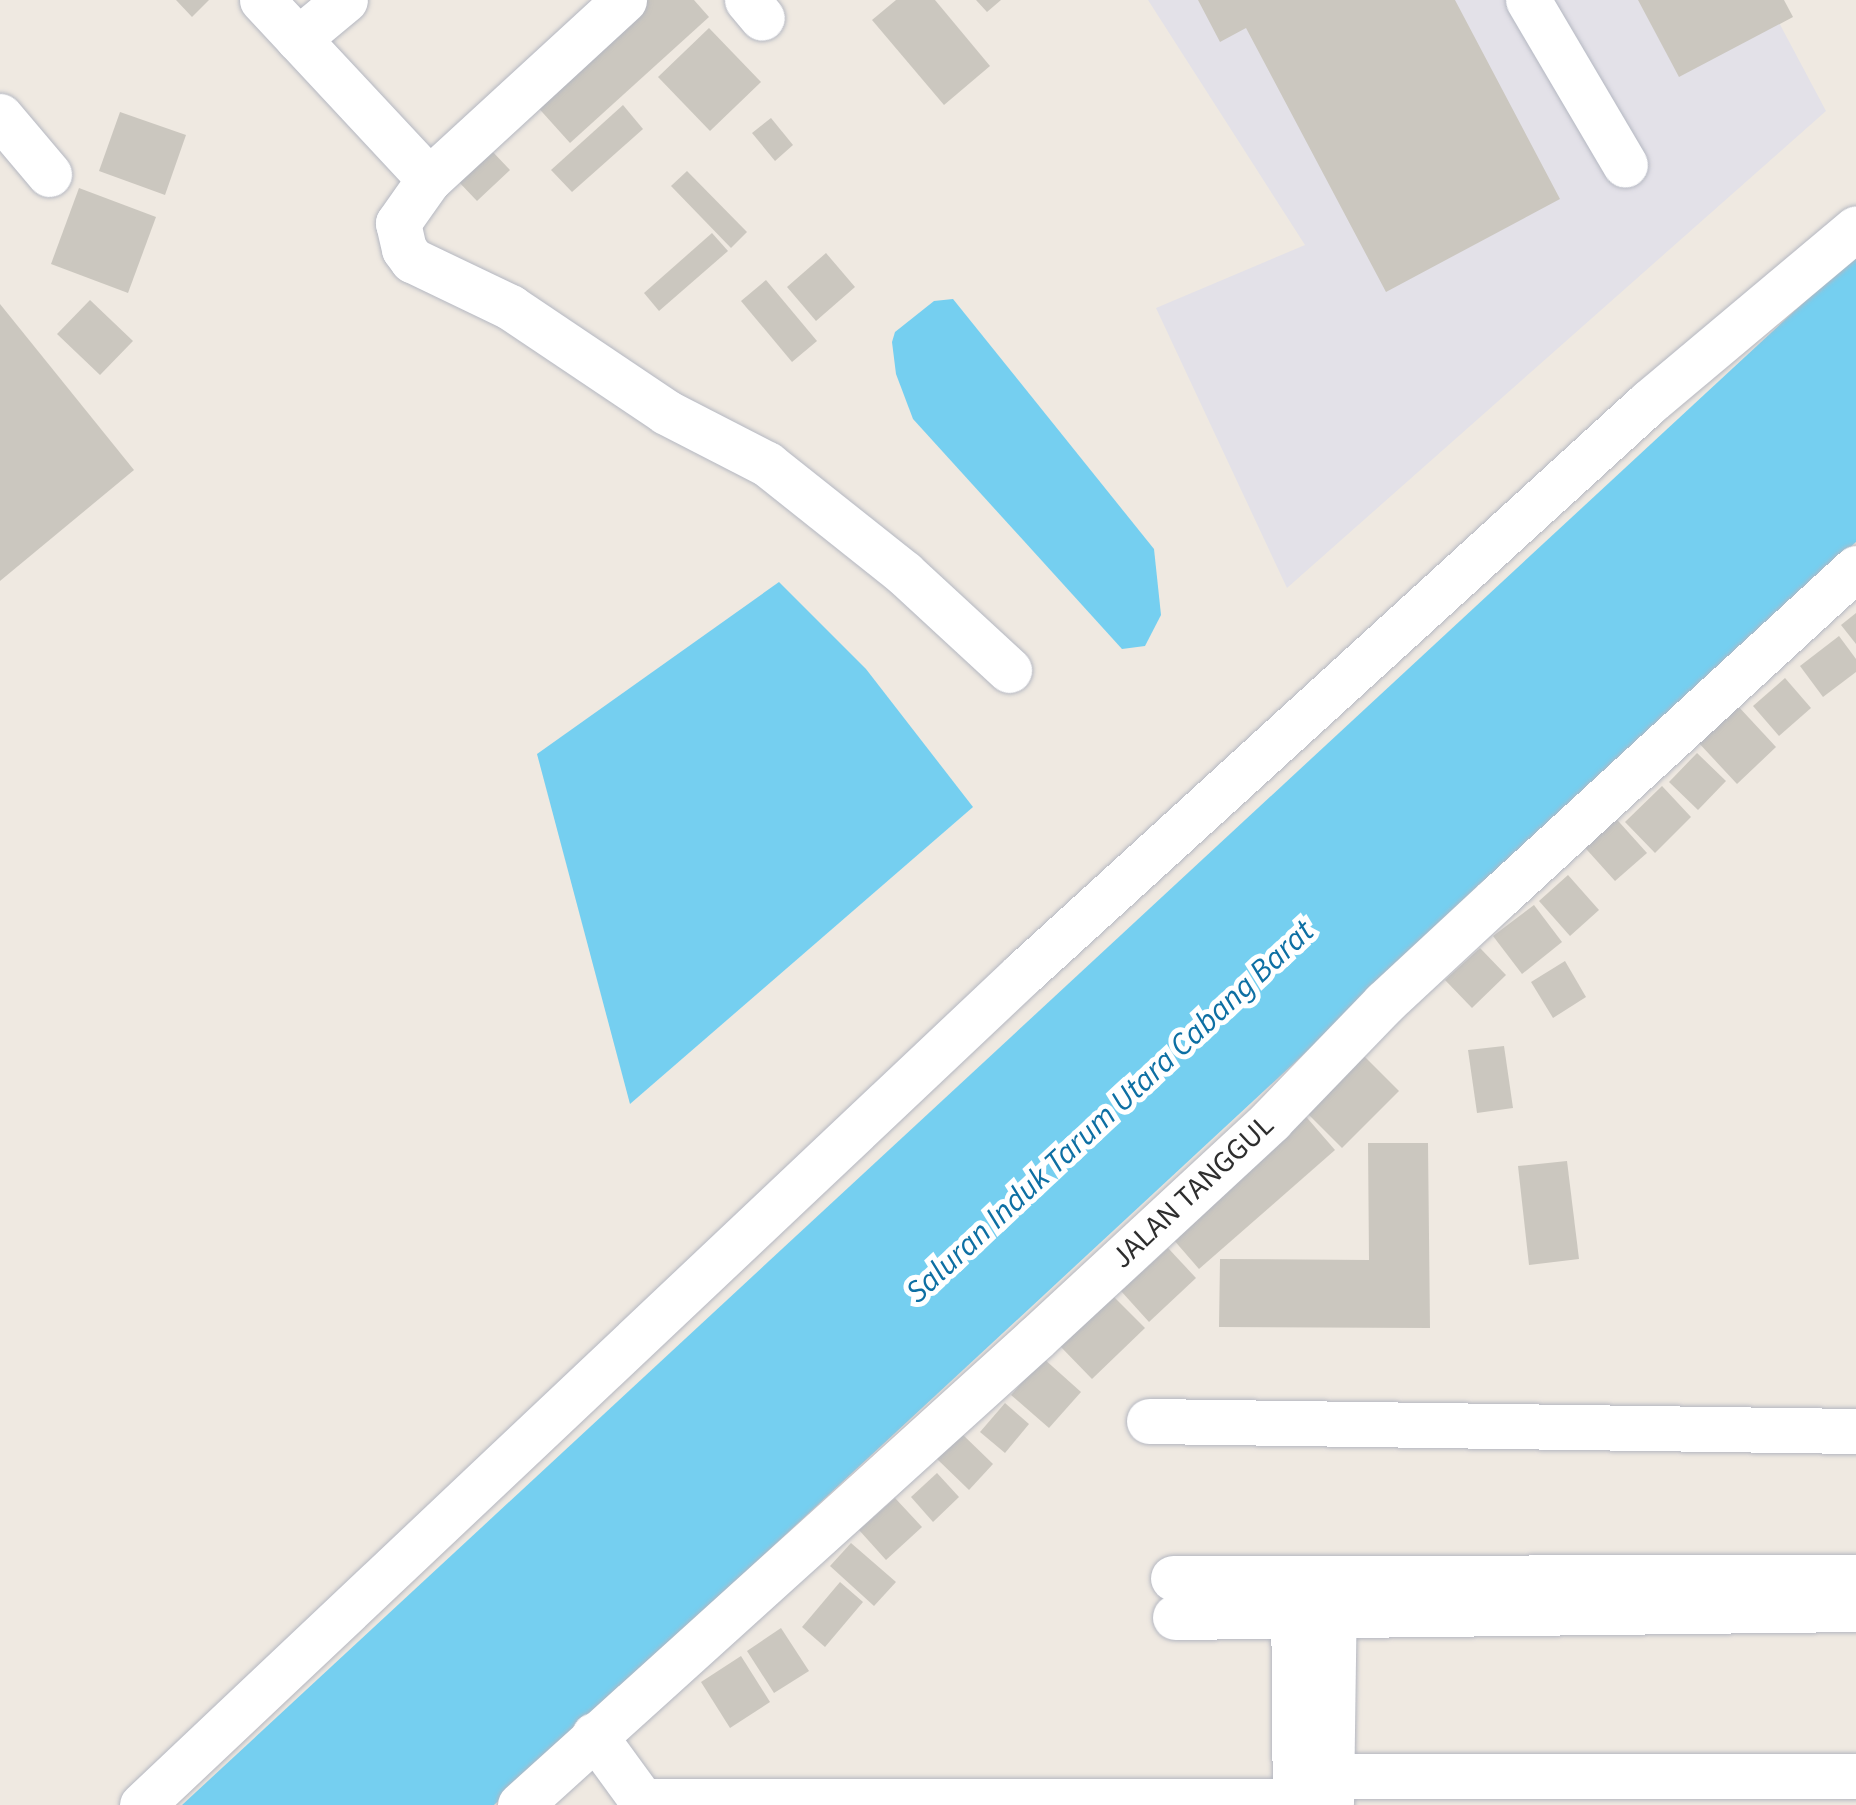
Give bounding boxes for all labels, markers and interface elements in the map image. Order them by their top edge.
water label: Saluran Induk Tarum Utara Cabang Barat [898,913,1322,1311]
street label: JALAN TANGGUL [1104,1108,1282,1276]

